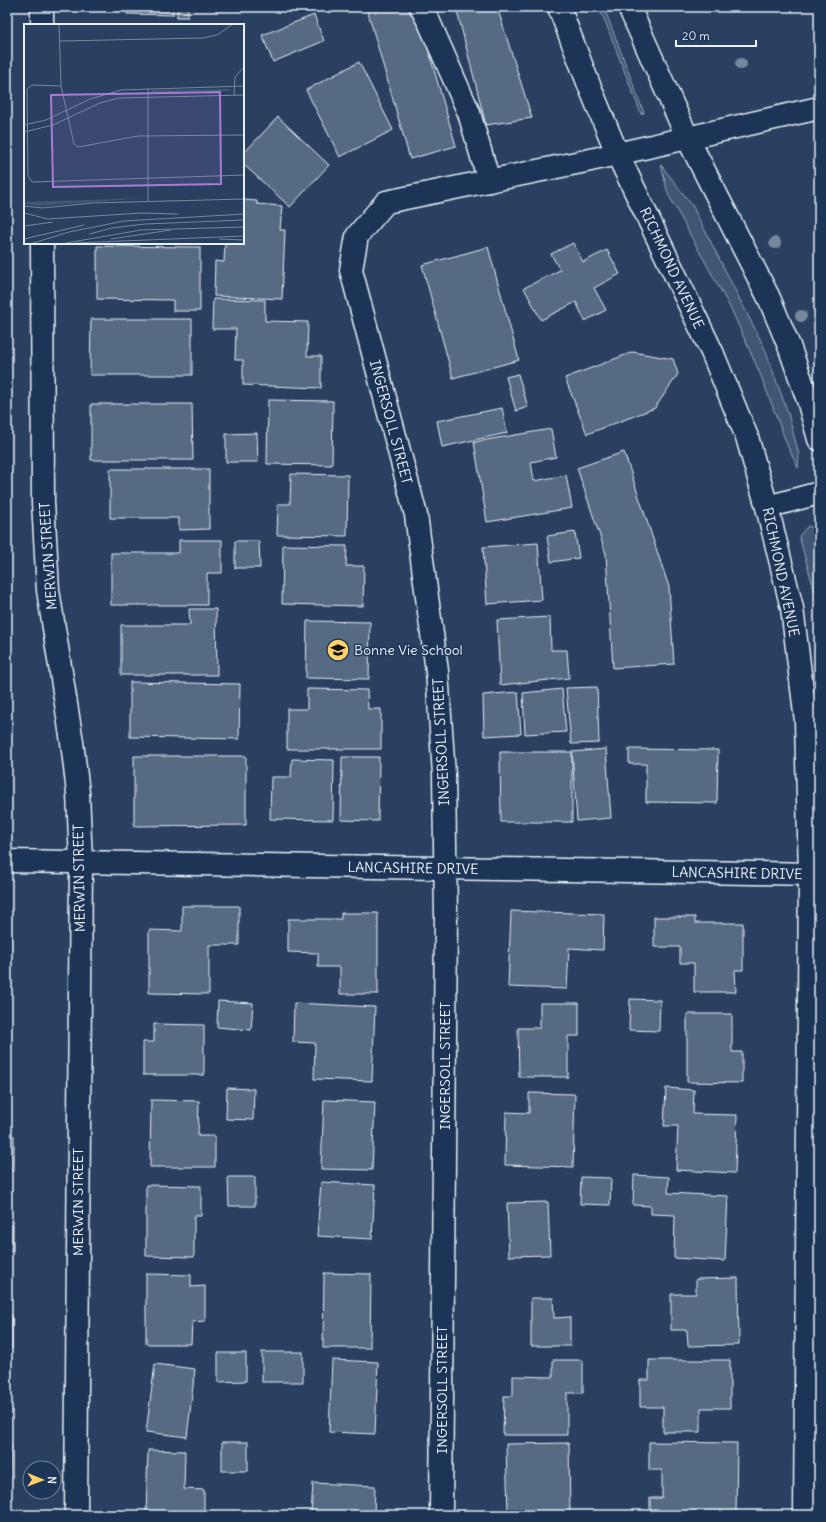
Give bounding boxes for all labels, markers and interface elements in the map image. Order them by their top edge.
scale bar [676,22,756,48]
inset map [24,24,244,244]
text: 20 m [682,28,710,43]
street label: RICHMOND AVENUE [636,204,708,332]
street label: INGERSOLL STREET [366,358,416,486]
street label: MERWIN STREET [35,501,61,611]
street label: RICHMOND AVENUE [758,506,804,638]
school or university icon: Bonne Vie School [325,637,351,663]
place label: Bonne Vie School [354,641,463,659]
street label: INGERSOLL STREET [429,678,453,806]
street label: MERWIN STREET [69,824,89,932]
street label: LANCASHIRE DRIVE [347,858,479,878]
street label: LANCASHIRE DRIVE [671,863,803,883]
street label: INGERSOLL STREET [436,1002,454,1130]
street label: MERWIN STREET [69,1148,87,1256]
street label: INGERSOLL STREET [433,1326,451,1454]
north arrow [22,1460,62,1500]
text: N [45,1476,59,1484]

